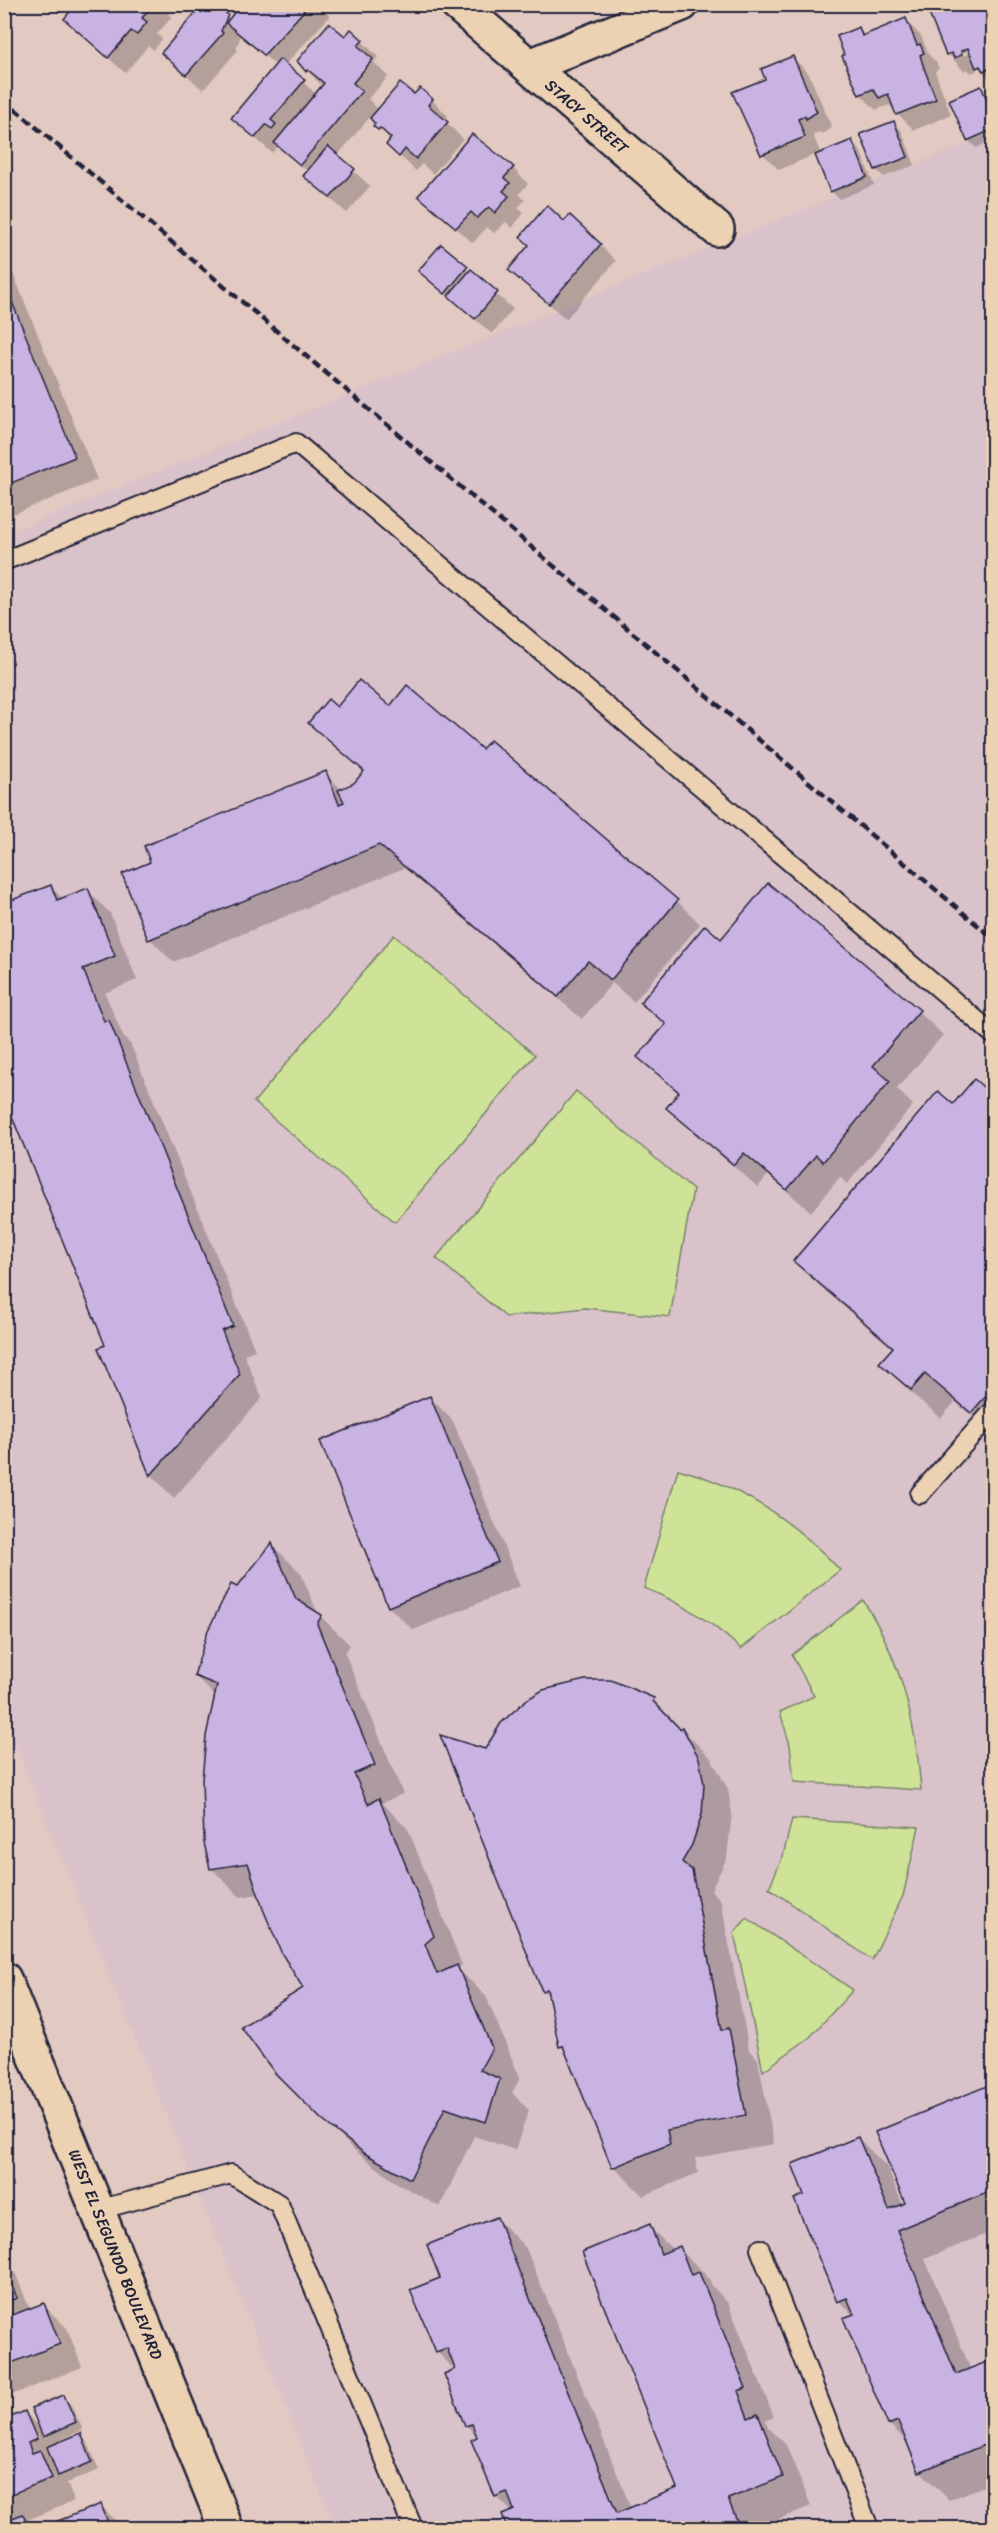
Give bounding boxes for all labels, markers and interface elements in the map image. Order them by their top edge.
street label: STACY STREET [538,71,636,162]
street label: WEST EL SEGUNDO BOULEVARD [60,2144,171,2364]

